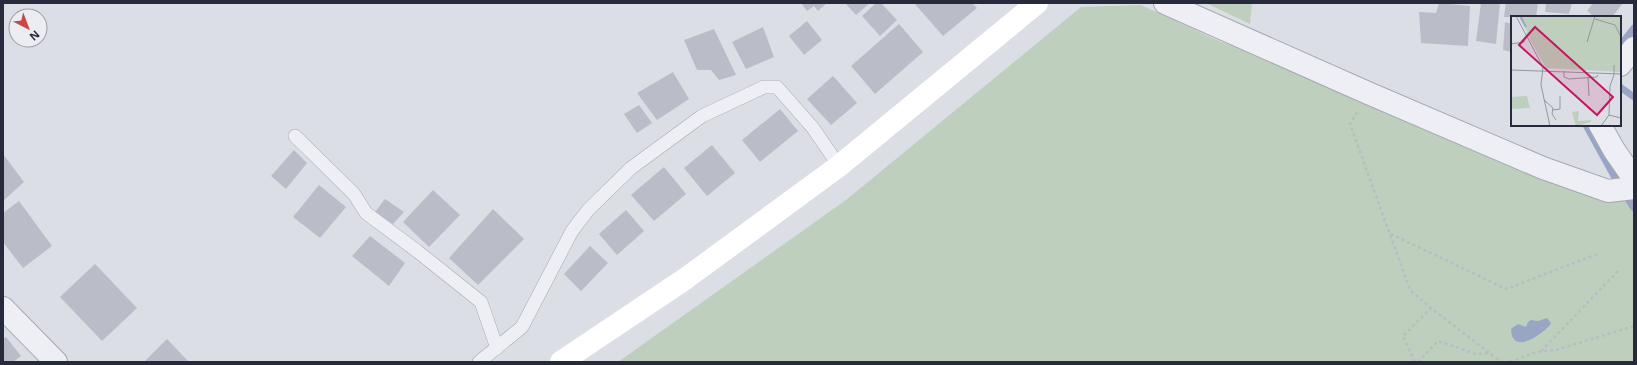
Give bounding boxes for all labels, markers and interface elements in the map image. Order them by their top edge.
north arrow [8,8,48,48]
inset map [1511,16,1621,126]
text: N [27,27,43,44]

